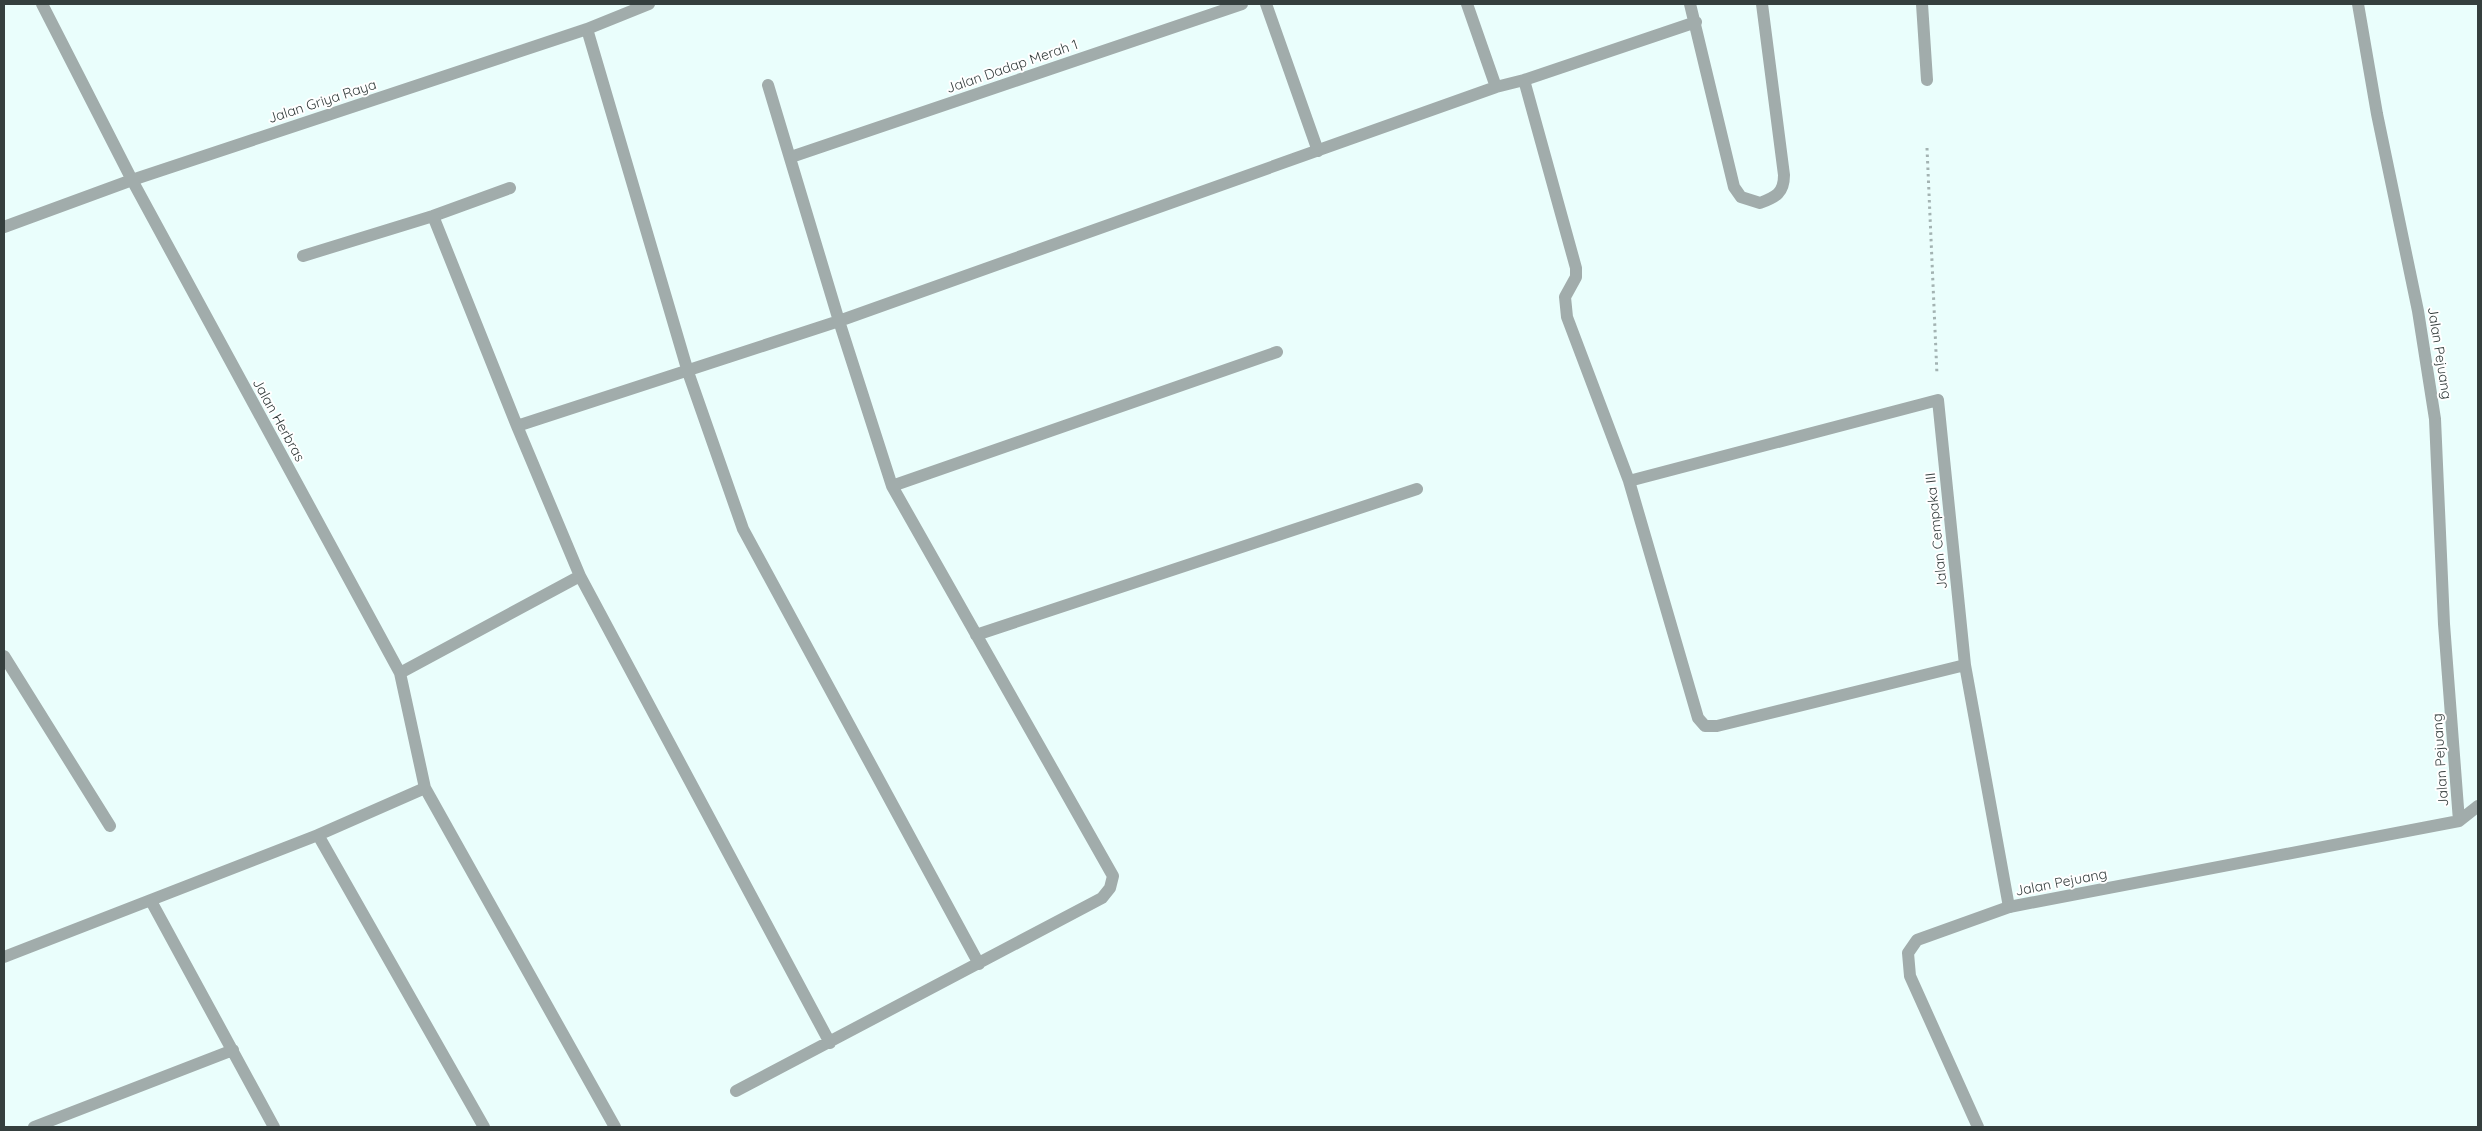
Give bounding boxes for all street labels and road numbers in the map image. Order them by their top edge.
street label: Jalan Dadap Merah 1 [944,35,1080,97]
street label: Jalan Griya Raya [266,75,378,127]
street label: Jalan Pejuang [2424,306,2456,400]
street label: Jalan Herbras [249,375,309,465]
street label: Jalan Cempaka III [1921,472,1951,590]
street label: Jalan Pejuang [2428,713,2452,807]
street label: Jalan Pejuang [2013,864,2109,900]

